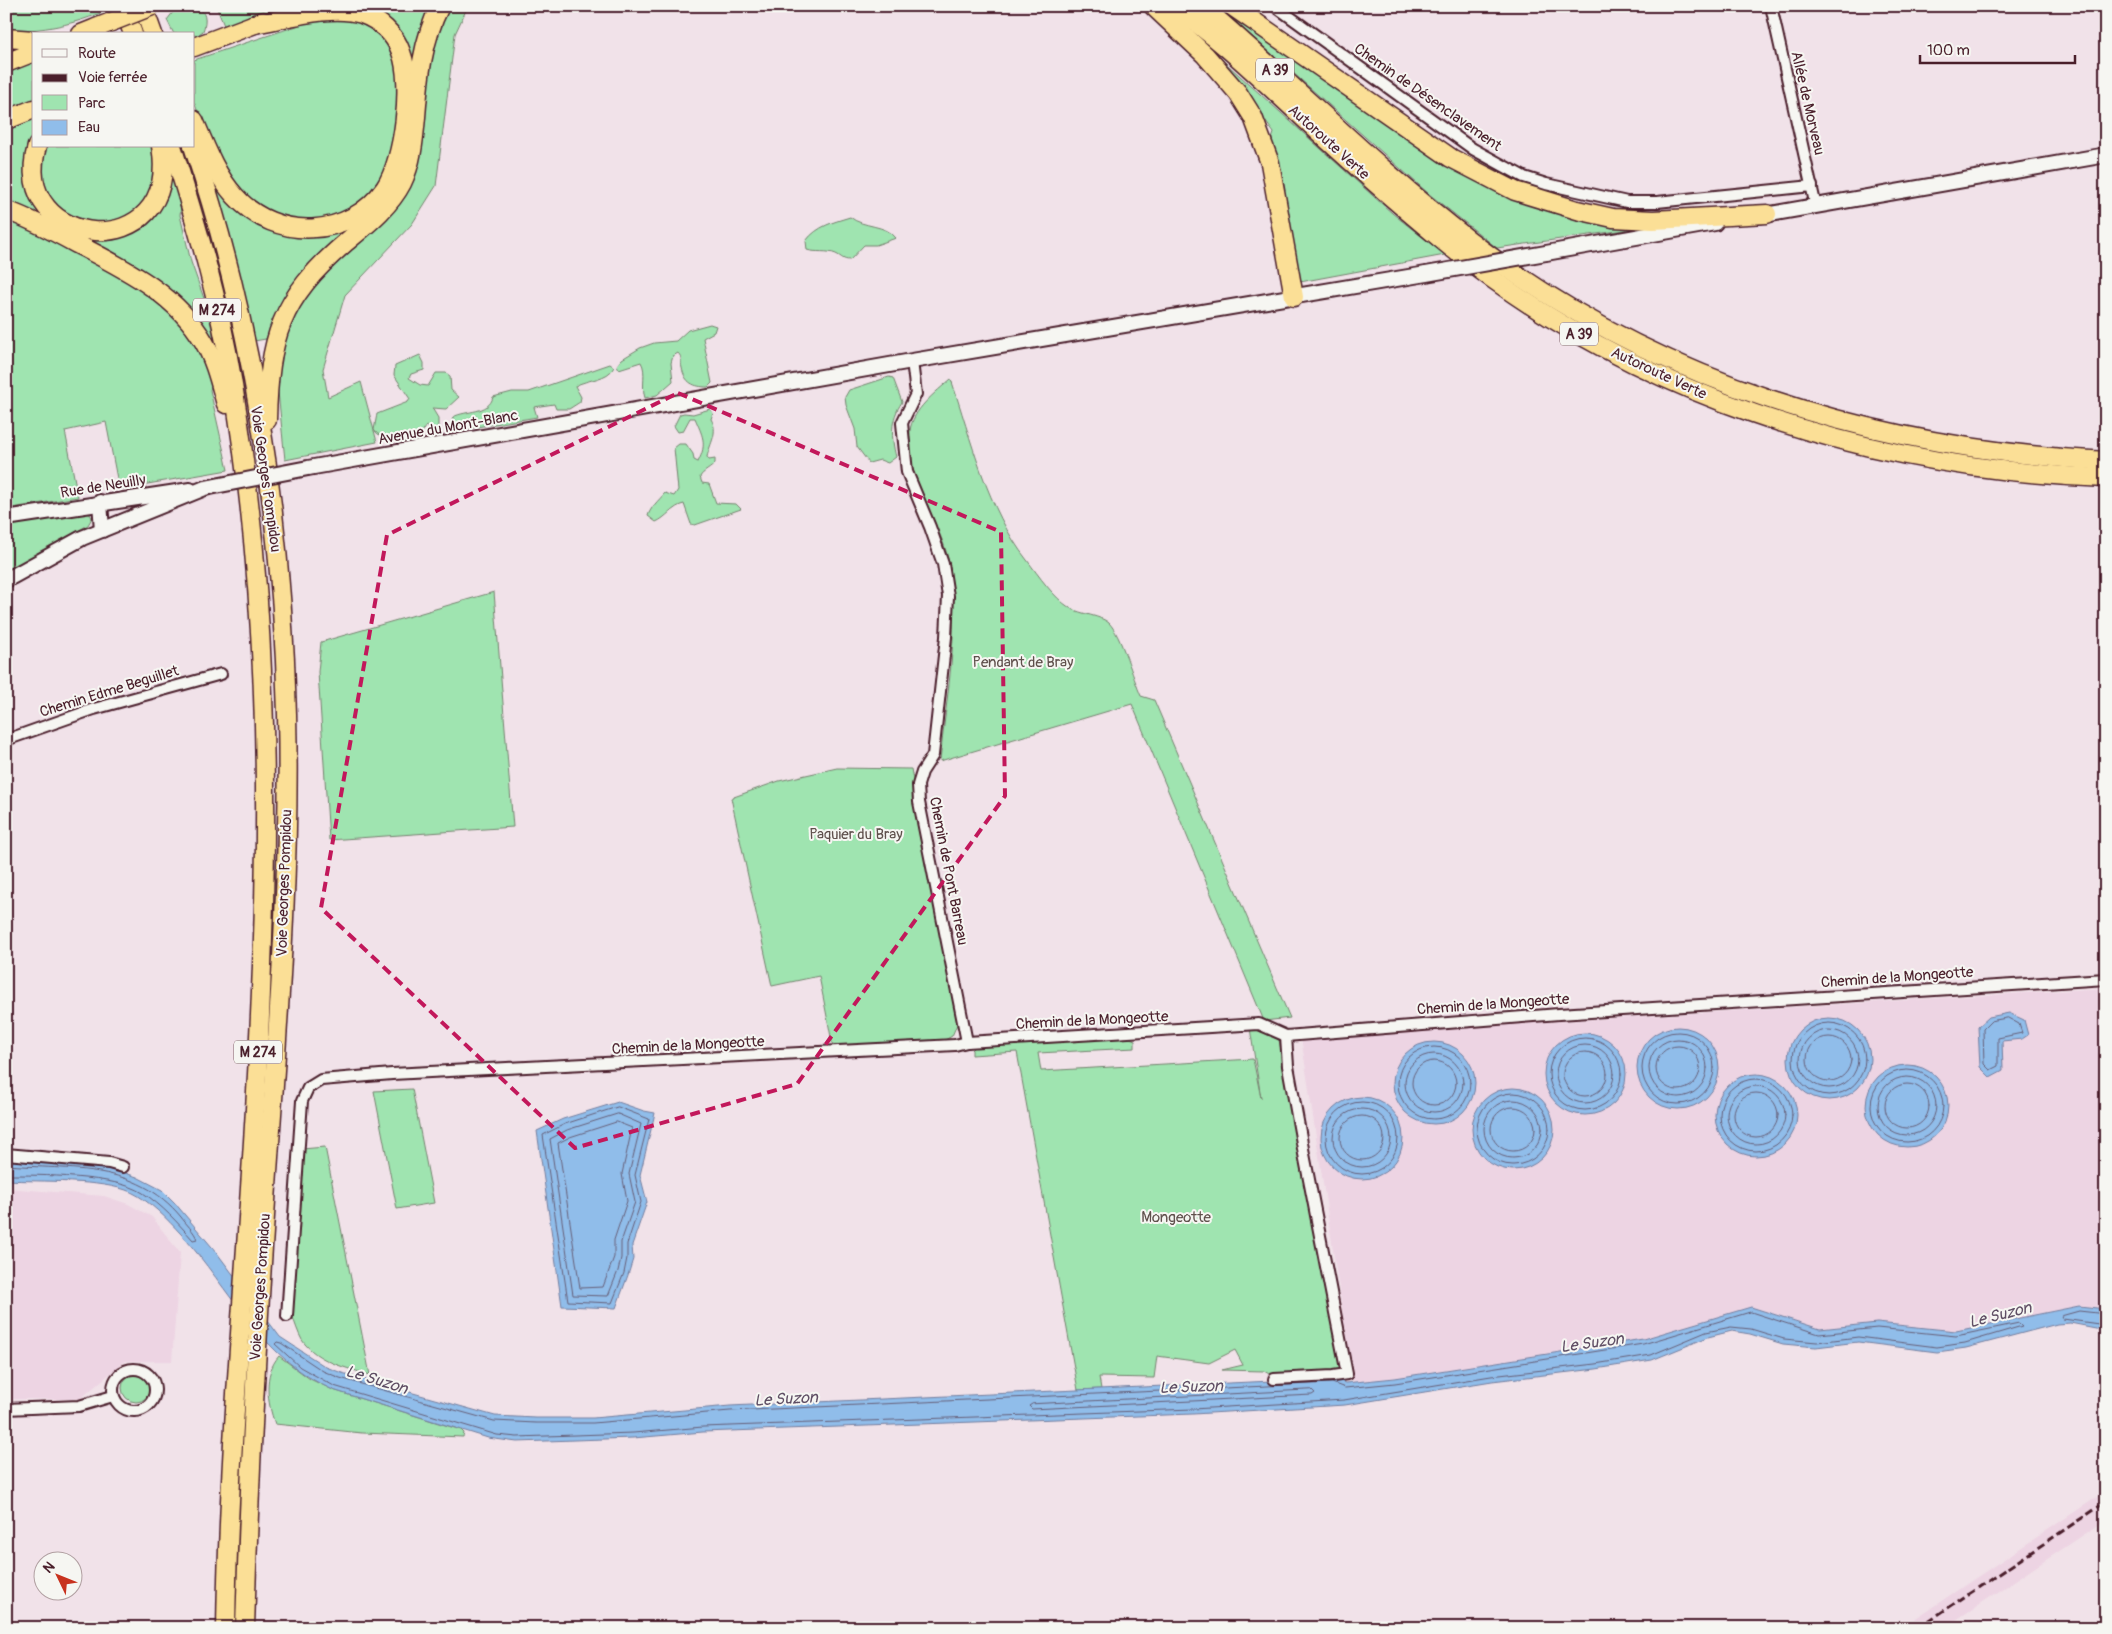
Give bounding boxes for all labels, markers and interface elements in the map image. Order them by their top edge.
legend [32,32,195,148]
scale bar [1920,32,2074,64]
street label: Chemin de Désenclavement [1350,39,1506,156]
text: 100 m [1927,41,1970,60]
text: Route [78,44,116,63]
street label: Allée de Morveau [1786,49,1829,157]
road number: A 39 [1256,58,1294,82]
text: Voie ferrée [78,68,148,87]
text: Parc [78,94,106,113]
street label: Autoroute Verte [1284,101,1374,184]
text: Eau [78,118,100,137]
road number: M 274 [193,298,241,322]
road number: A 39 [1560,322,1598,346]
street label: Autoroute Verte [1608,343,1710,404]
street label: Voie Georges Pompidou [246,405,285,553]
street label: Avenue du Mont-Blanc [377,406,520,449]
street label: Rue de Neuilly [59,470,148,503]
park label: Pendant de Bray [973,653,1074,672]
street label: Chemin Edme Beguillet [37,661,182,722]
street label: Chemin de Pont Barreau [925,795,972,947]
street label: Voie Georges Pompidou [272,809,297,957]
park label: Paquier du Bray [809,825,903,844]
street label: Chemin de la Mongeotte [1820,963,1974,992]
street label: Chemin de la Mongeotte [1416,990,1570,1019]
street label: Chemin de la Mongeotte [1015,1007,1169,1034]
street label: Chemin de la Mongeotte [611,1032,765,1059]
road number: M 274 [234,1040,282,1064]
park label: Mongeotte [1141,1208,1211,1227]
street label: Voie Georges Pompidou [246,1213,275,1361]
water label: Le Suzon [1967,1297,2034,1332]
water label: Le Suzon [1559,1329,1626,1357]
water label: Le Suzon [343,1361,411,1399]
water label: Le Suzon [1159,1376,1224,1398]
water label: Le Suzon [754,1387,819,1411]
north arrow [32,1552,82,1602]
text: N [39,1558,58,1577]

